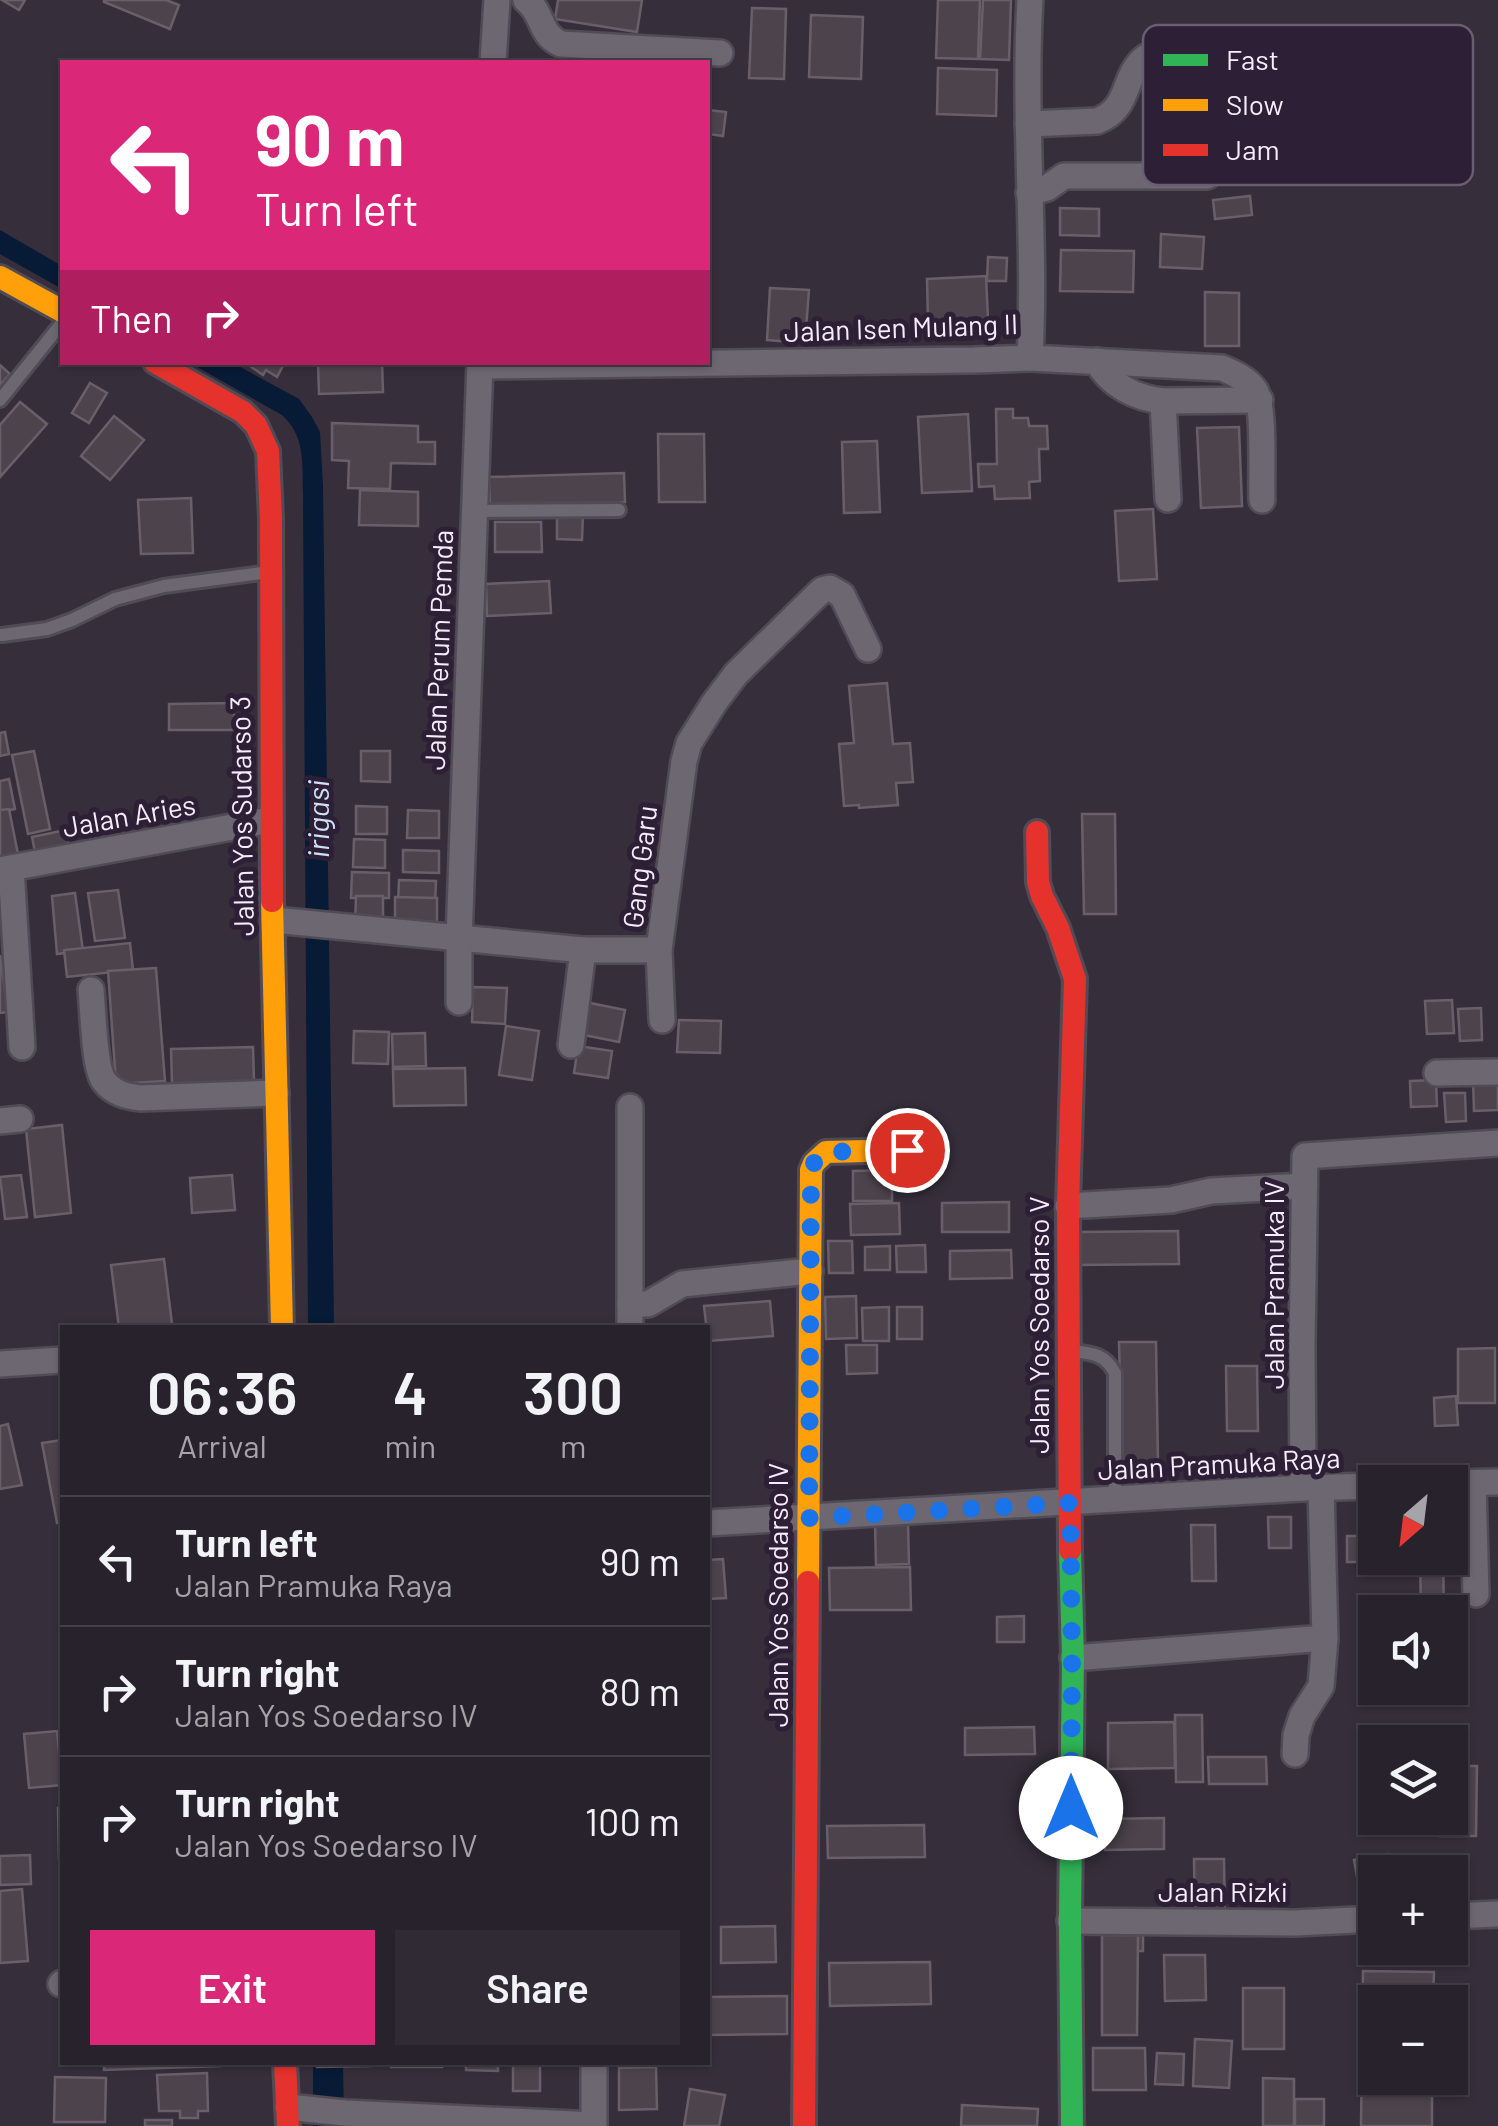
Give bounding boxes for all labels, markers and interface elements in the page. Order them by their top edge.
legend [1143,25,1473,185]
text: Fast [1226,42,1279,76]
text: Slow [1226,87,1284,121]
text: 90 m [255,96,405,180]
icon: left [90,100,220,230]
text: Jam [1226,132,1280,166]
text: Turn left [255,181,419,235]
icon: right [193,290,248,345]
text: Then [90,295,173,341]
street label: Jalan Isen Mulang II [783,306,1019,348]
street label: Jalan Perum Pemda [417,529,459,771]
street label: Jalan Yos Sudarso 3 [222,696,260,936]
water label: irigasi [299,779,335,858]
street label: Jalan Aries [60,787,198,843]
street label: Gang Garu [615,804,663,930]
pin [865,1108,950,1193]
icon: arrive [880,1123,935,1178]
street label: Jalan Pramuka IV [1256,1181,1290,1389]
street label: Jalan Yos Soedarso V [1021,1196,1055,1454]
text: 06:36 [147,1355,298,1427]
text: 4 [393,1355,428,1427]
text: 300 [523,1355,623,1427]
text: Arrival [177,1426,267,1464]
text: min [384,1426,436,1464]
text: m [560,1426,586,1464]
street label: Jalan Pramuka Raya [1097,1440,1341,1486]
street label: Jalan Yos Soedarso IV [760,1463,794,1727]
north arrow [1358,1465,1468,1575]
map controls [1358,1465,1468,2095]
text: Turn left [175,1519,318,1565]
icon: left [90,1534,145,1589]
text: 90 m [600,1538,680,1584]
text: Jalan Pramuka Raya [175,1565,453,1603]
button: sound [1358,1595,1468,1705]
text: Turn right [175,1649,340,1695]
icon: right [90,1664,145,1719]
text: 80 m [600,1668,680,1714]
text: Jalan Yos Soedarso IV [175,1695,478,1733]
button: layers [1358,1725,1468,1835]
position arrow [1019,1756,1123,1860]
text: Turn right [175,1779,340,1825]
icon: right [90,1794,145,1849]
text: 100 m [585,1798,680,1844]
text: Jalan Yos Soedarso IV [175,1825,478,1863]
button: + [1358,1855,1468,1965]
street label: Jalan Rizki [1158,1874,1288,1908]
button: Exit [90,1930,375,2045]
button: Share [395,1930,680,2045]
button: − [1358,1985,1468,2095]

